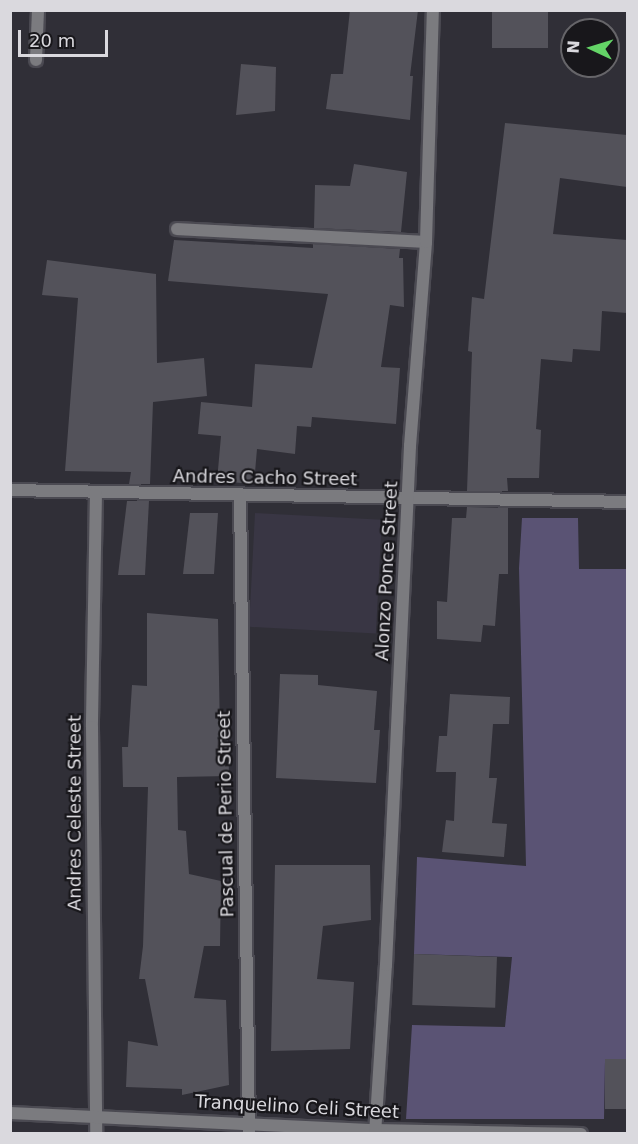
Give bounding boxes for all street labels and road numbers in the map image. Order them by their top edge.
street label: Andres Cacho Street [172,466,358,490]
street label: Alonzo Ponce Street [372,481,402,661]
street label: Pascual de Perio Street [213,710,239,918]
street label: Andres Celeste Street [64,715,86,911]
street label: Tranquelino Celi Street [194,1091,400,1123]

